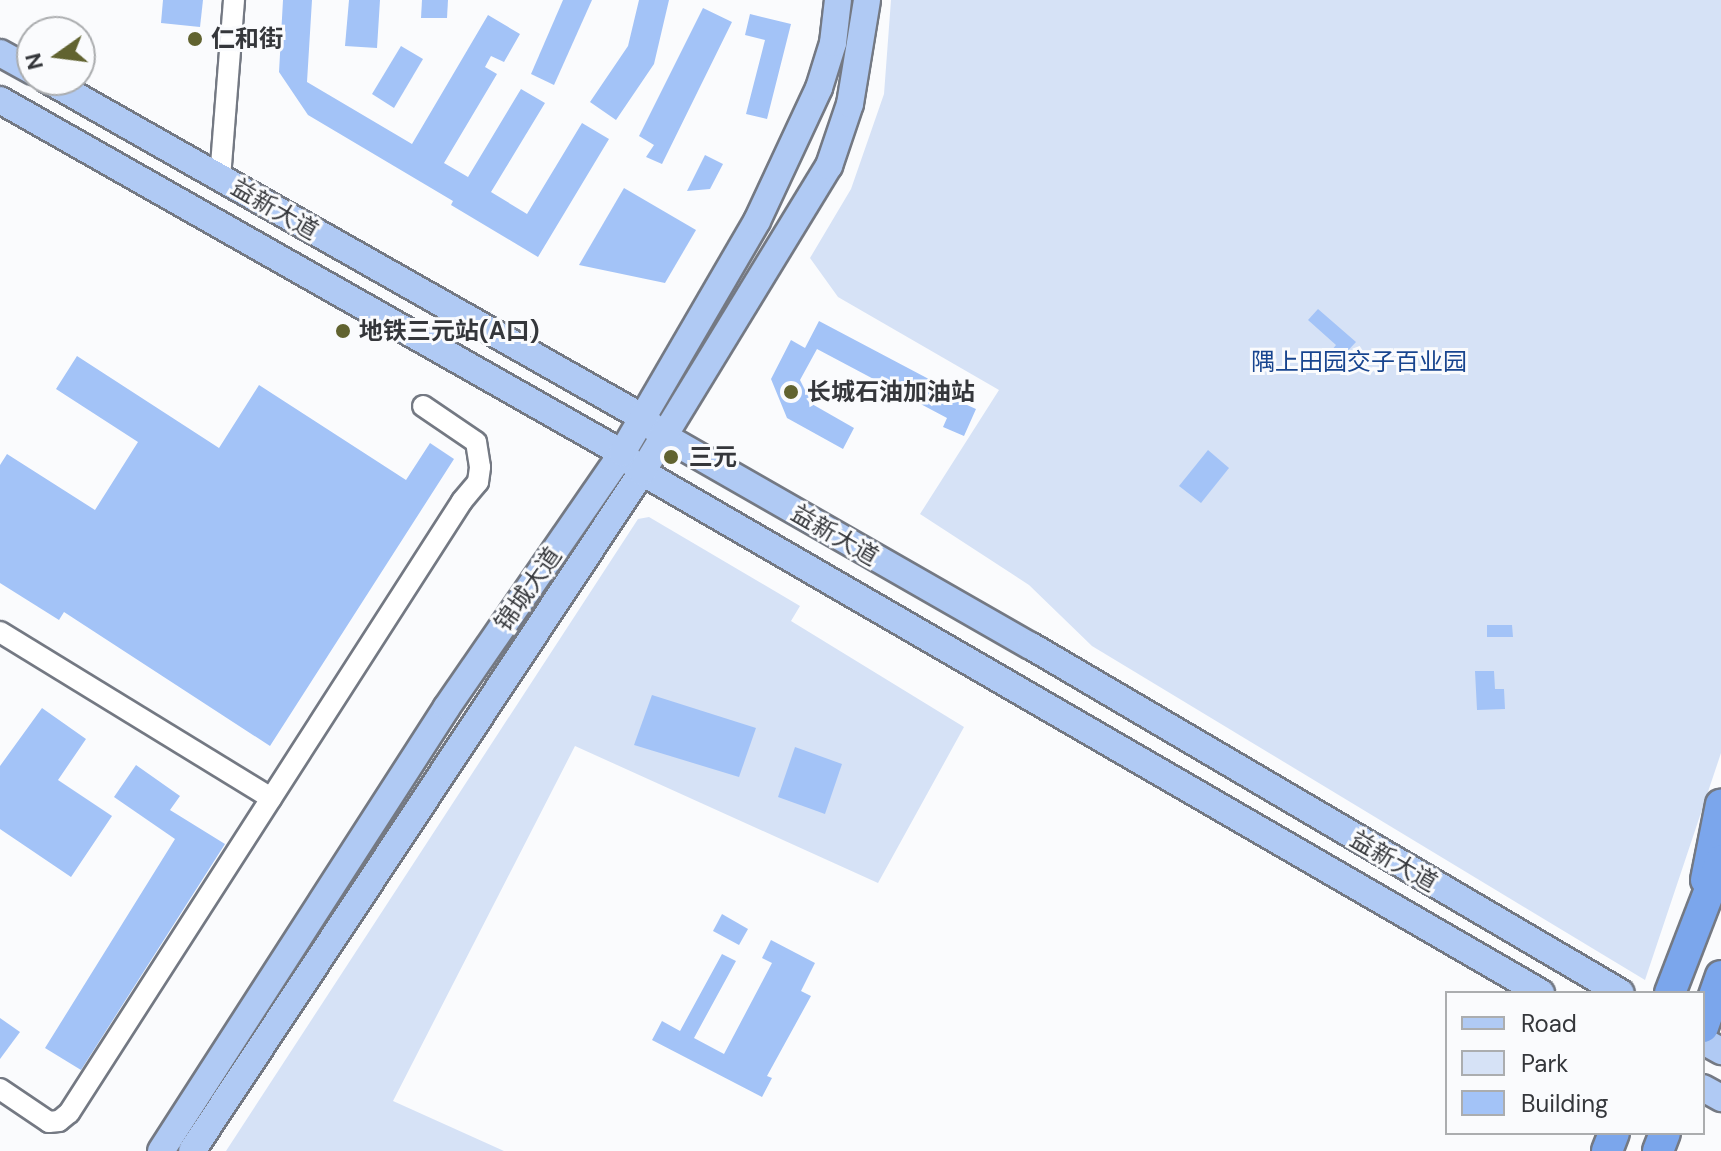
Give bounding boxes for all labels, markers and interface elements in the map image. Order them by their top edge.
north arrow [16,16,96,96]
place label: 仁和街 [211,25,283,53]
marker: 仁和街 [186,30,204,48]
text: N [18,50,50,73]
street label: 益新大道 [226,173,324,245]
place label: 地铁三元站(A口) [359,317,539,345]
marker: 地铁三元站(A口) [334,322,352,340]
park label: 隅上田园交子百业园 [1251,348,1467,376]
place label: 长城石油加油站 [807,378,975,406]
marker: 长城石油加油站 [782,383,800,401]
place label: 三元 [689,443,737,471]
marker: 三元 [660,446,682,468]
street label: 益新大道 [786,499,884,571]
street label: 锦城大道 [489,541,567,637]
street label: 益新大道 [1345,825,1443,897]
legend [1445,991,1705,1135]
text: Road [1521,1008,1577,1039]
text: Park [1521,1048,1568,1079]
text: Building [1521,1088,1608,1119]

